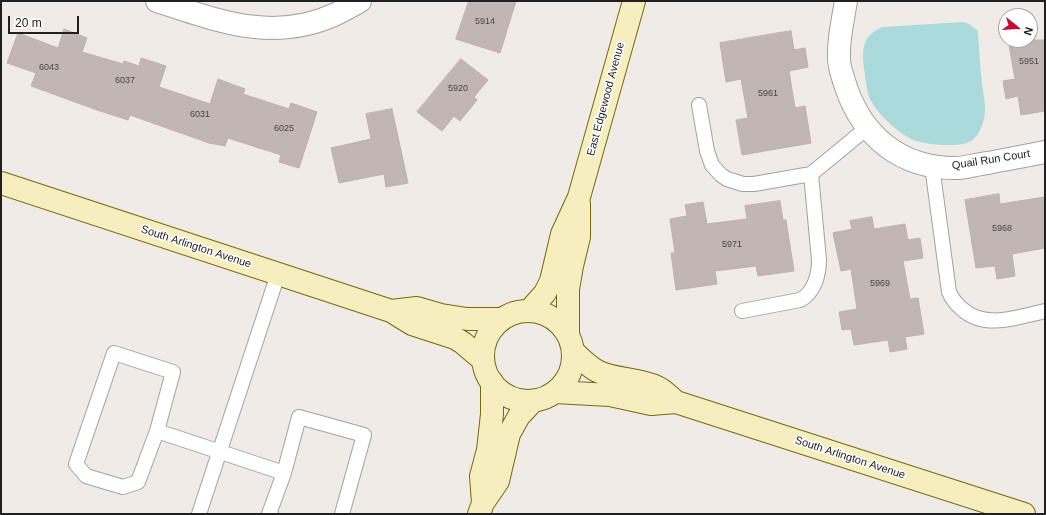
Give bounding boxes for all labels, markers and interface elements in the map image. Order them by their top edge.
scale bar [10,8,81,34]
north arrow [998,8,1038,48]
text: 20 m [15,16,42,30]
house number: 5914 [475,17,495,27]
text: N [1022,26,1035,37]
street label: East Edgewood Avenue [584,41,628,157]
house number: 5951 [1019,57,1039,67]
house number: 6043 [39,63,59,73]
house number: 6037 [115,76,135,86]
house number: 5920 [448,84,468,94]
house number: 5961 [758,89,778,99]
house number: 6031 [190,110,210,120]
house number: 6025 [274,124,294,134]
street label: Quail Run Court [951,147,1031,173]
street label: South Arlington Avenue [139,223,253,271]
house number: 5968 [992,224,1012,234]
house number: 5971 [722,240,742,250]
house number: 5969 [870,279,890,289]
street label: South Arlington Avenue [793,434,907,482]

